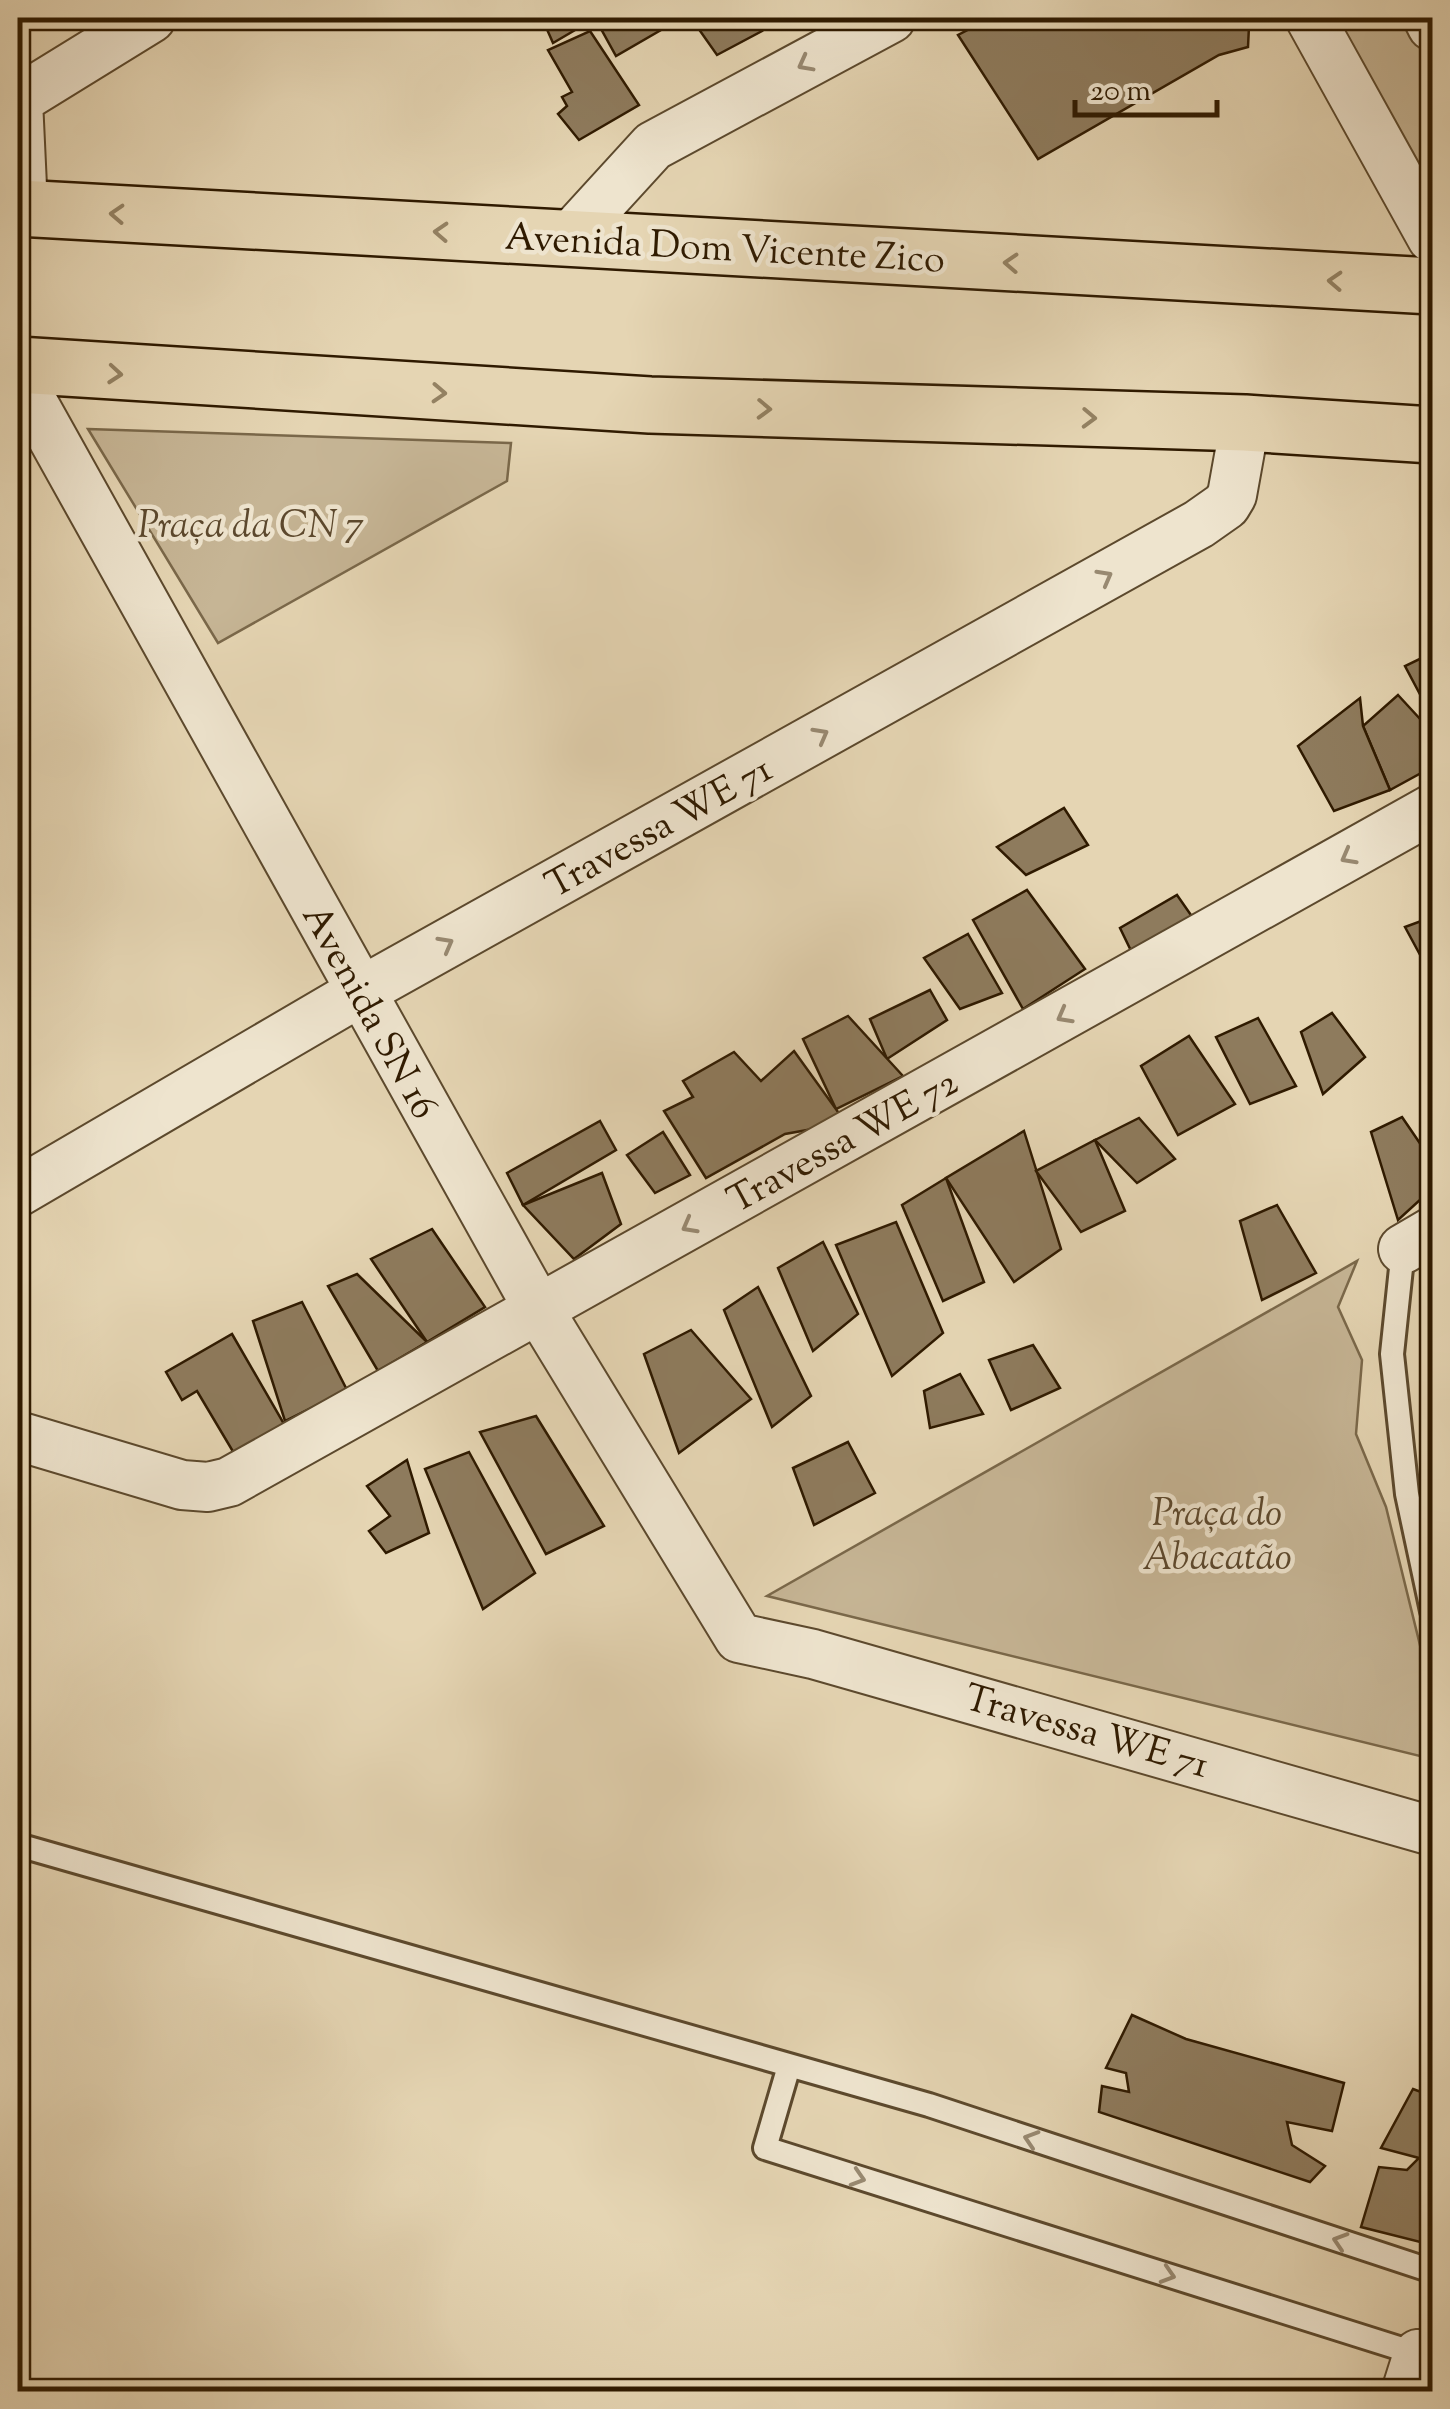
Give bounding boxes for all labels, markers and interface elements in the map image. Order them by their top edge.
one-way arrow [797,51,815,71]
scale bar [1075,55,1218,117]
text: 20 m [1090,71,1151,114]
one-way arrow [109,204,125,225]
street label: Avenida Dom Vicente Zico [503,213,946,289]
one-way arrow [433,222,449,243]
one-way arrow [1002,253,1018,274]
one-way arrow [1327,271,1343,292]
one-way arrow [107,362,123,384]
one-way arrow [432,382,448,403]
one-way arrow [756,398,772,419]
one-way arrow [1081,408,1097,429]
park label: Praça da CN 7 [138,501,364,555]
one-way arrow [1094,569,1112,589]
one-way arrow [810,727,828,747]
street label: Travessa WE 71 [537,745,783,914]
one-way arrow [1340,845,1358,864]
street label: Avenida SN 16 [286,896,449,1130]
one-way arrow [435,937,453,957]
one-way arrow [1057,1003,1075,1023]
street label: Travessa WE 72 [719,1058,969,1229]
one-way arrow [681,1213,699,1233]
park label: Praça do Abacatão [1142,1489,1292,1587]
street label: Travessa WE 71 [957,1673,1214,1795]
one-way arrow [1024,2130,1041,2150]
one-way arrow [849,2166,866,2186]
one-way arrow [1332,2232,1349,2252]
one-way arrow [1159,2263,1176,2284]

